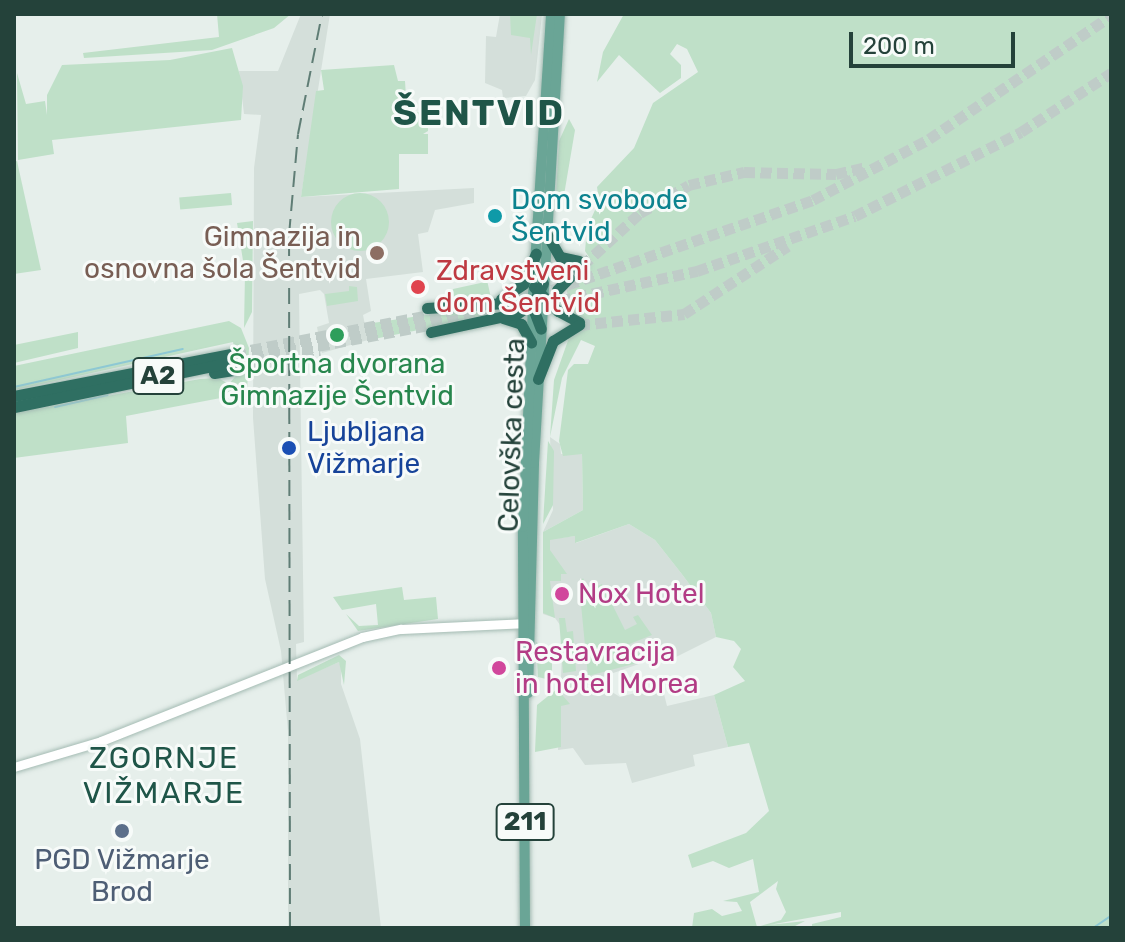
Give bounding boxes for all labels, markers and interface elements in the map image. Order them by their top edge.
scale bar [853,16,1019,66]
text: 200 m [863,32,935,60]
district label: ŠENTVID [393,91,565,135]
place label: Dom svobode Šentvid [511,183,688,249]
marker: Dom svobode Šentvid [486,207,504,225]
place label: Gimnazija in osnovna šola Šentvid [84,220,361,286]
marker: Gimnazija in osnovna šola Šentvid [368,244,386,262]
place label: Zdravstveni dom Šentvid [436,254,600,320]
marker: Zdravstveni dom Šentvid [407,276,429,298]
marker: Športna dvorana Gimnazije Šentvid [328,326,346,344]
street label: Celovška cesta [492,337,532,533]
place label: Športna dvorana Gimnazije Šentvid [220,347,454,413]
road number: A2 [132,354,184,398]
place label: Ljubljana Vižmarje [307,415,425,481]
marker: Ljubljana Vižmarje [278,437,300,459]
place label: Nox Hotel [578,577,704,611]
marker: Nox Hotel [553,585,571,603]
place label: Restavracija in hotel Morea [515,635,699,701]
marker: Restavracija in hotel Morea [490,659,508,677]
district label: ZGORNJE VIŽMARJE [83,740,245,810]
road number: 211 [495,800,555,844]
marker: PGD Vižmarje Brod [113,822,131,840]
place label: PGD Vižmarje Brod [34,843,210,909]

